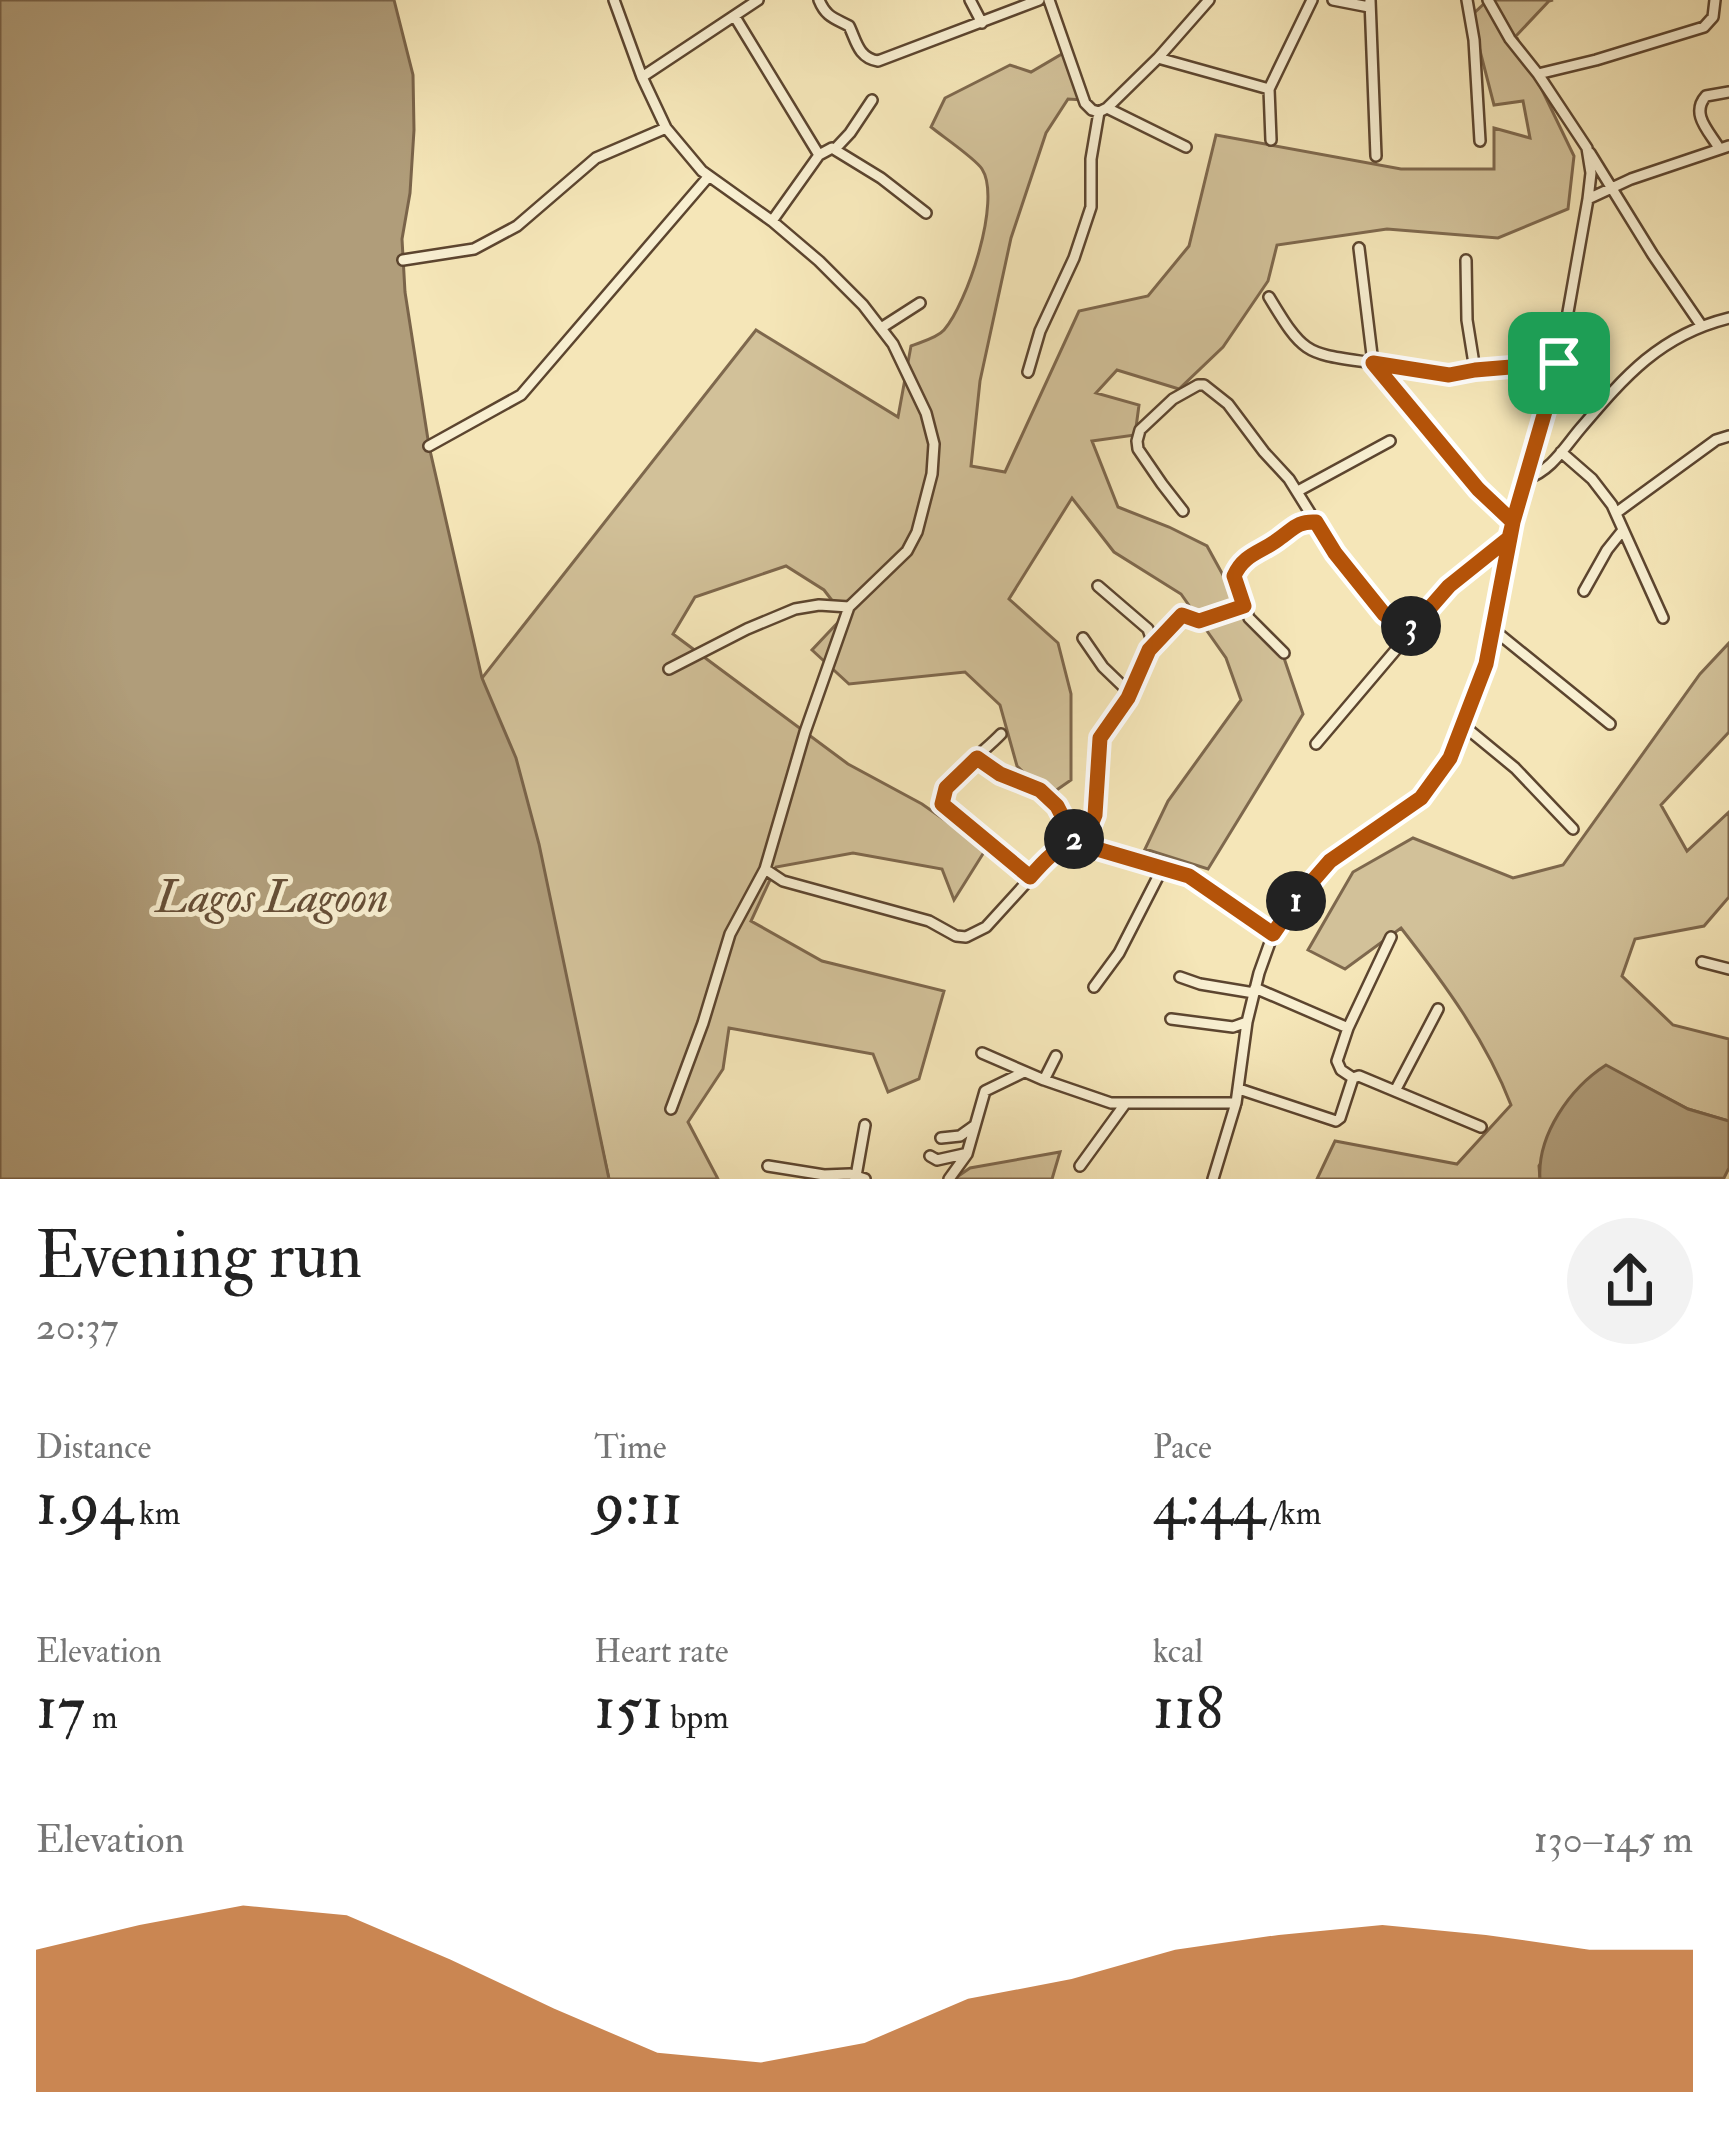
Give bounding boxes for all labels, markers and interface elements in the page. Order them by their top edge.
pin [1508,312,1610,414]
icon: arrive [1526,330,1592,396]
pin: 3 [1381,596,1441,656]
text: 3 [1405,605,1417,646]
pin: 2 [1044,809,1104,869]
text: 2 [1066,818,1082,859]
water label: Lagos Lagoon [154,870,388,926]
pin: 1 [1266,871,1326,931]
text: 1 [1290,880,1302,921]
text: Evening run [36,1215,362,1298]
button: share [1567,1218,1693,1344]
text: 20:37 [36,1302,118,1351]
text: Distance [36,1427,151,1468]
text: Time [594,1427,666,1468]
text: Pace [1153,1427,1212,1468]
text: 1.94 [36,1468,132,1543]
text: 9:11 [594,1468,683,1543]
text: 4:44 [1153,1468,1265,1543]
text: km [132,1493,180,1534]
text: /km [1265,1493,1321,1534]
text: Elevation [36,1631,162,1672]
text: Heart rate [594,1631,729,1672]
text: kcal [1153,1631,1203,1672]
text: 17 [36,1672,85,1747]
text: 151 [594,1672,663,1747]
text: 118 [1153,1672,1224,1747]
text: m [85,1697,118,1738]
text: bpm [663,1697,729,1738]
text: Elevation [36,1815,185,1864]
text: 130–145 m [1534,1815,1693,1864]

